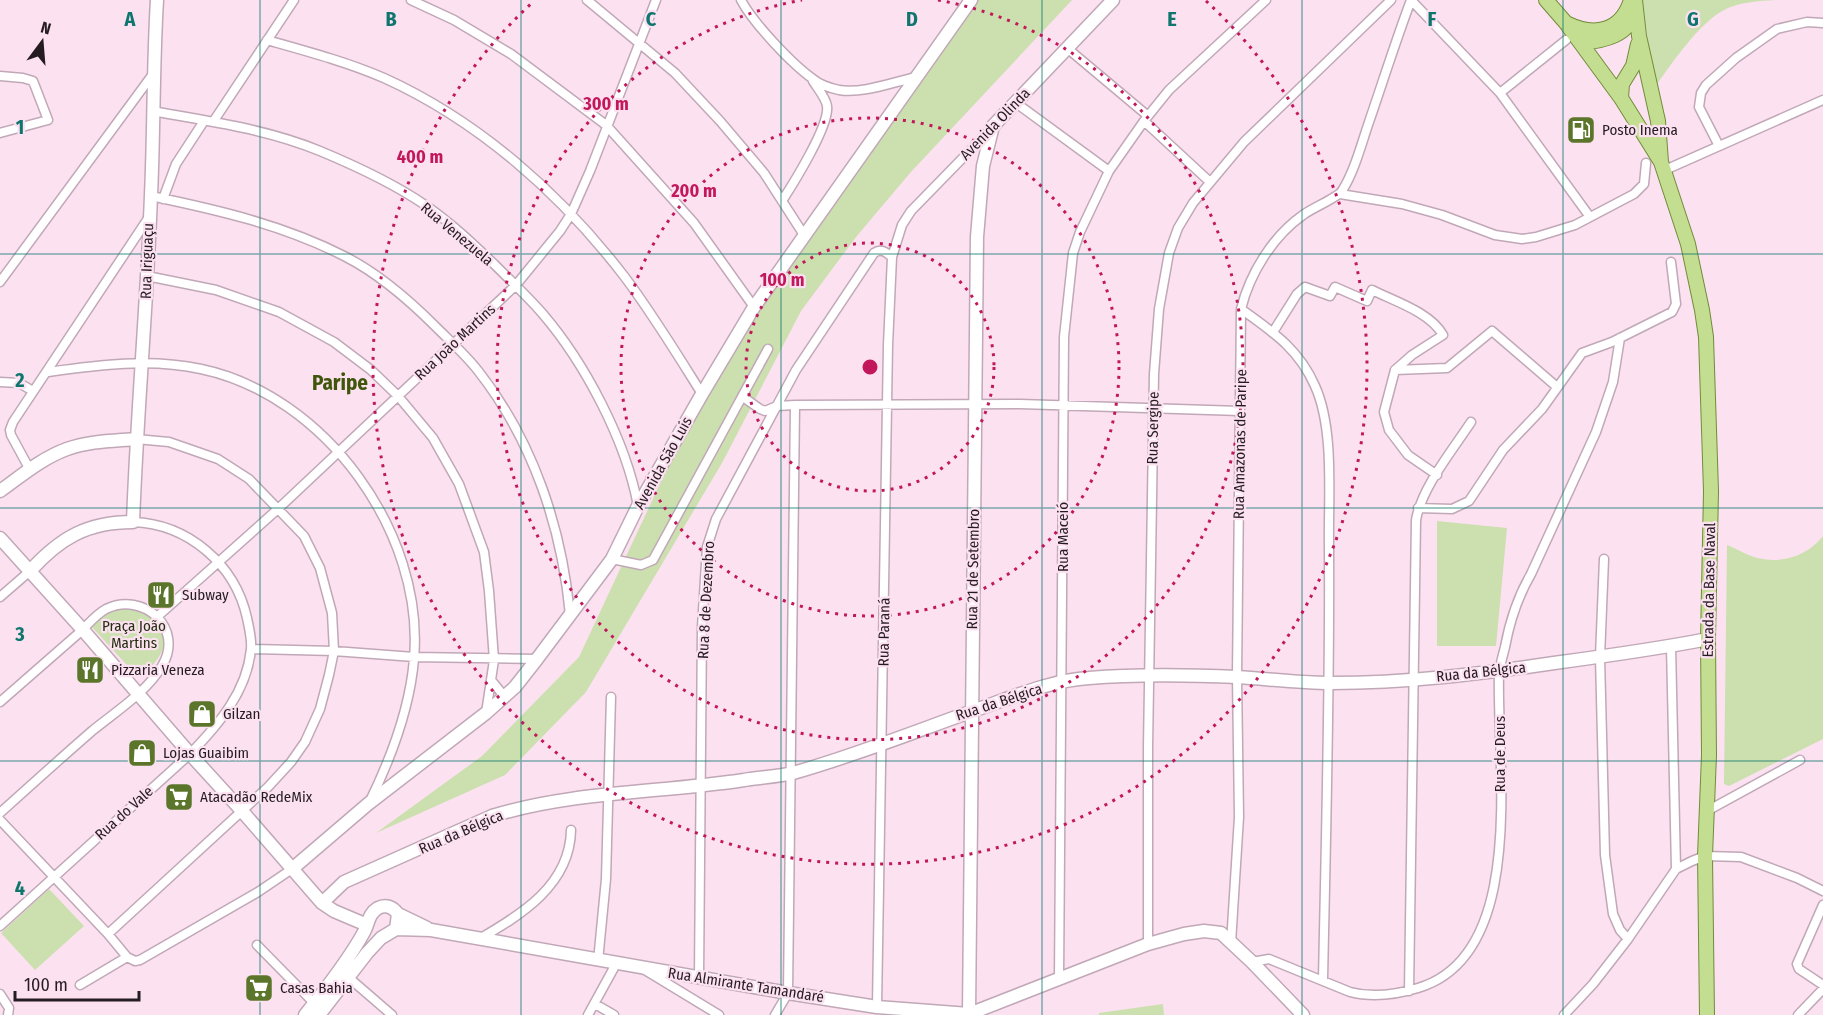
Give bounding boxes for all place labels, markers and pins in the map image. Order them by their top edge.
fuel station icon: Posto Inema [1565,114,1597,146]
place label: Posto Inema [1602,121,1678,139]
centre of rings [860,357,880,377]
restaurant icon: Subway [145,579,177,611]
place label: Subway [182,586,229,604]
restaurant icon: Pizzaria Veneza [74,654,106,686]
place label: Pizzaria Veneza [111,661,205,679]
shop icon: Gilzan [186,698,218,730]
place label: Gilzan [223,705,261,723]
shop icon: Lojas Guaibim [126,737,158,769]
place label: Lojas Guaibim [163,744,249,762]
supermarket icon: Atacadão RedeMix [163,781,195,813]
place label: Atacadão RedeMix [200,788,313,806]
supermarket icon: Casas Bahia [243,972,275,1004]
place label: Casas Bahia [280,979,353,997]

